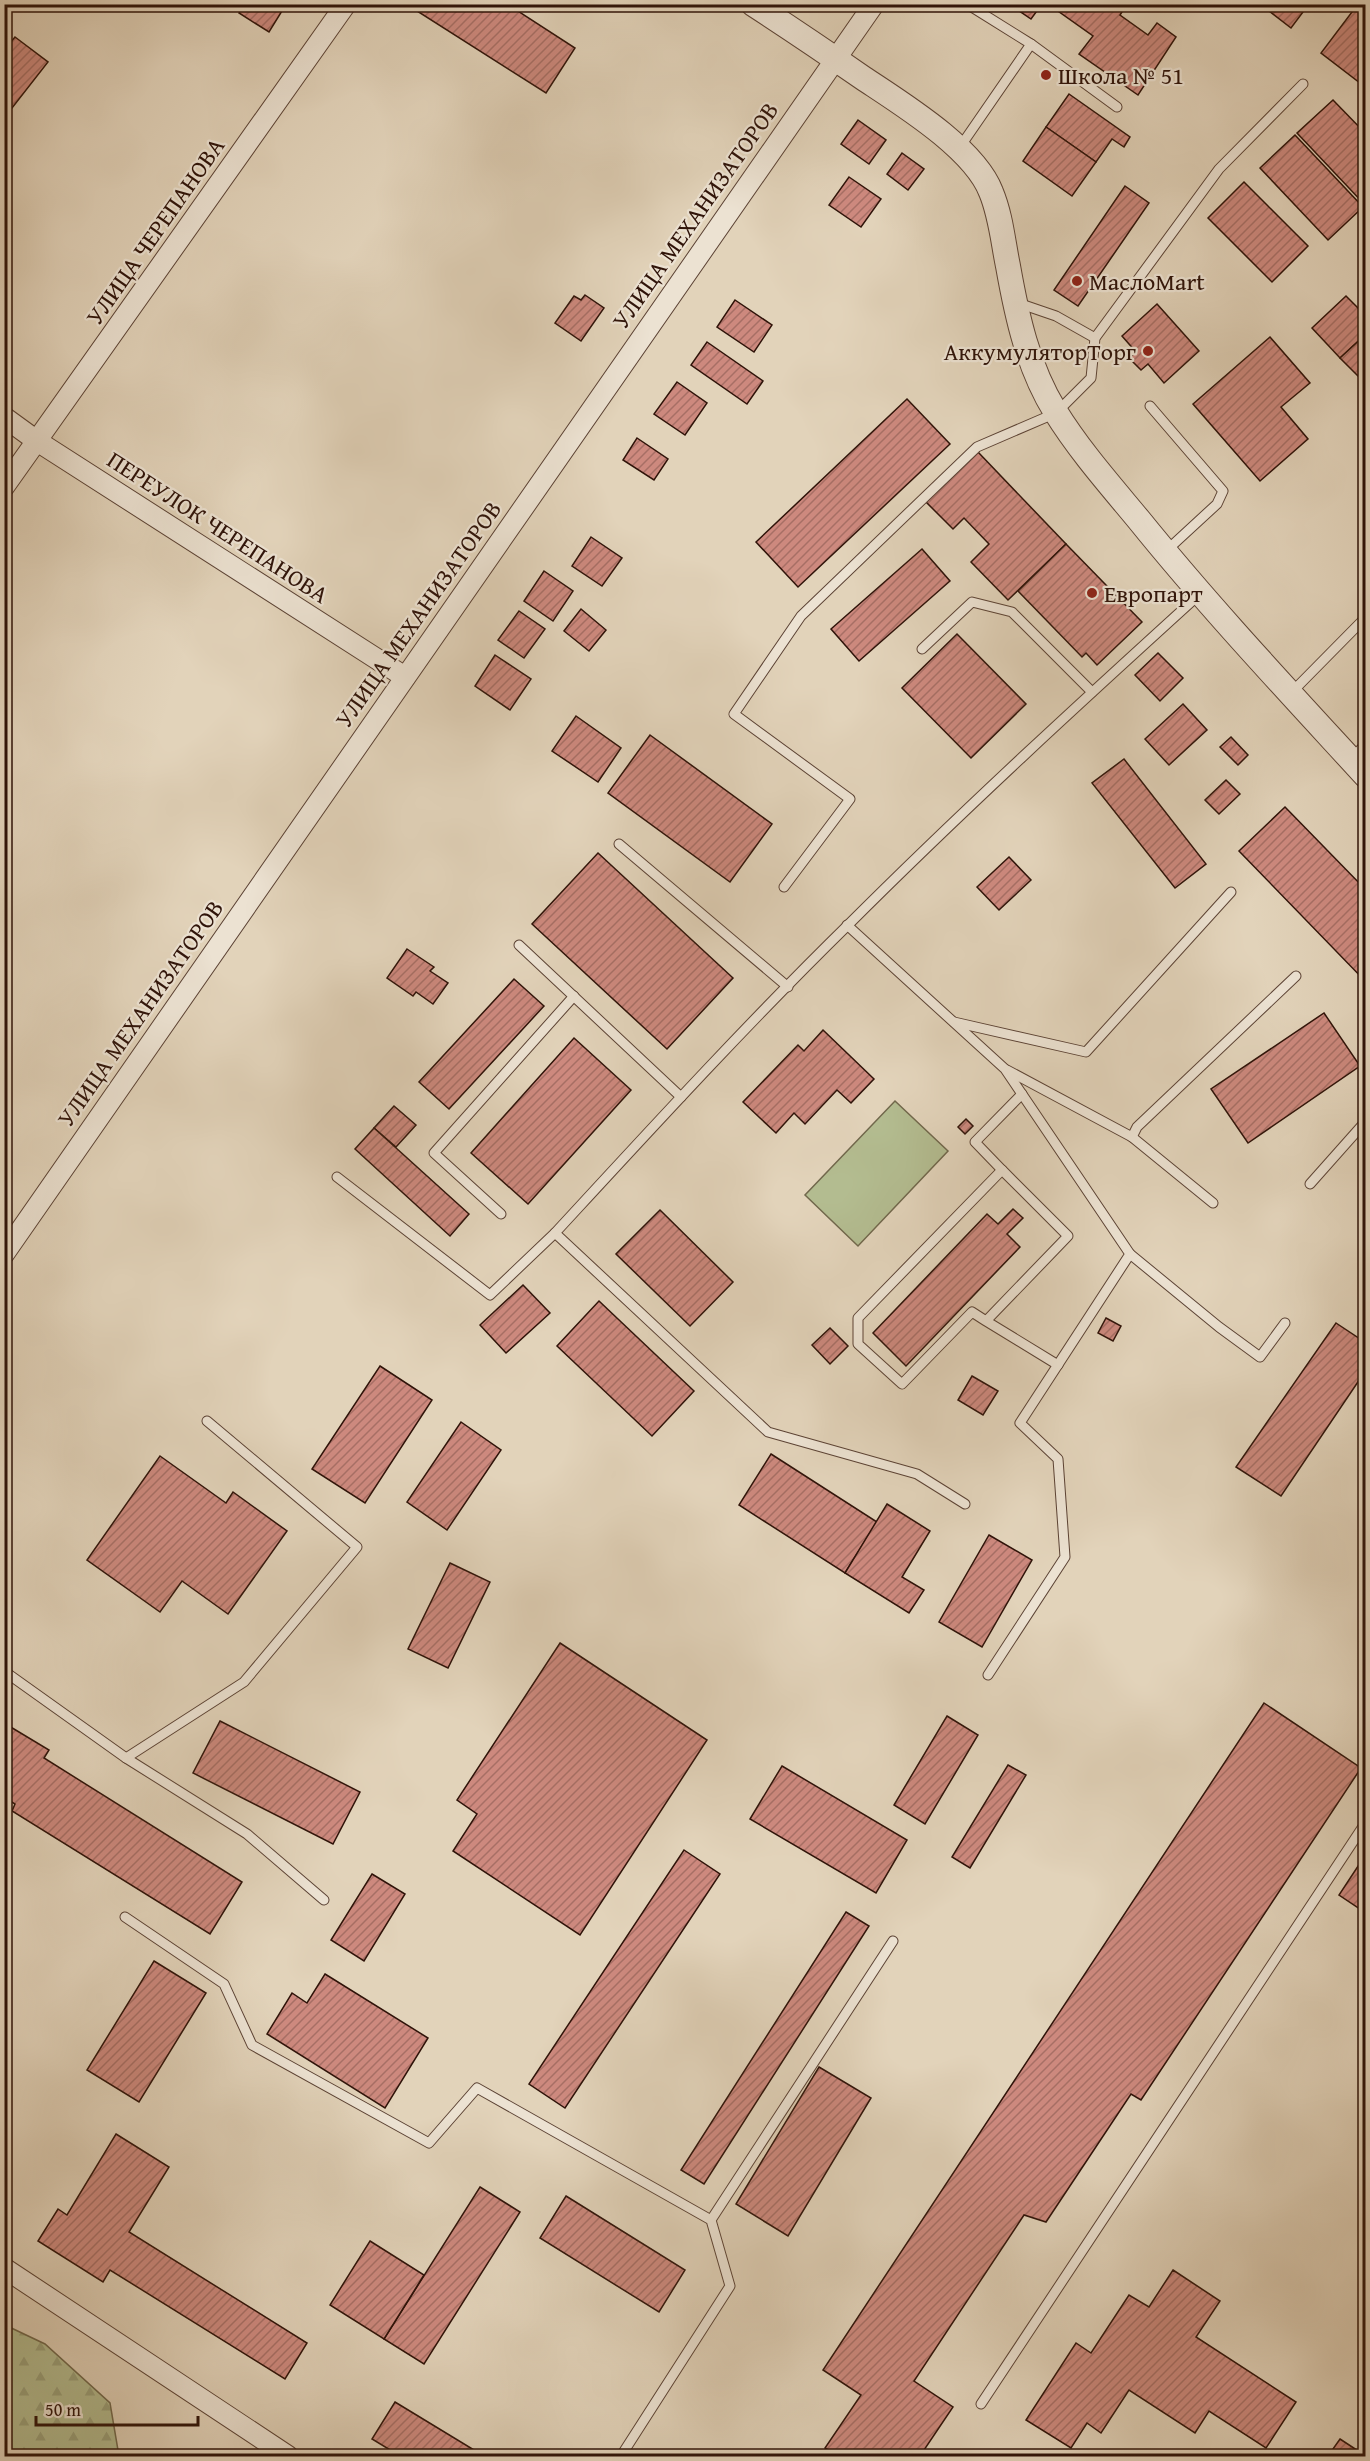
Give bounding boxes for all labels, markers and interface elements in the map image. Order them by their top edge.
place label: Школа № 51 [1058,58,1184,93]
marker: Школа № 51 [1039,68,1053,82]
street label: УЛИЦА МЕХАНИЗАТОРОВ [603,94,787,336]
street label: УЛИЦА ЧЕРЕПАНОВА [77,130,233,332]
place label: МаслоMart [1089,264,1205,299]
marker: МаслоMart [1070,274,1084,288]
place label: АккумуляторТорг [944,334,1136,369]
marker: АккумуляторТорг [1141,344,1155,358]
street label: ПЕРЕУЛОК ЧЕРЕПАНОВА [100,442,336,612]
street label: УЛИЦА МЕХАНИЗАТОРОВ [326,493,510,735]
place label: Европарт [1104,576,1203,611]
marker: Европарт [1085,586,1099,600]
street label: УЛИЦА МЕХАНИЗАТОРОВ [48,892,232,1134]
scale bar [36,2389,198,2427]
text: 50 m [45,2396,81,2423]

